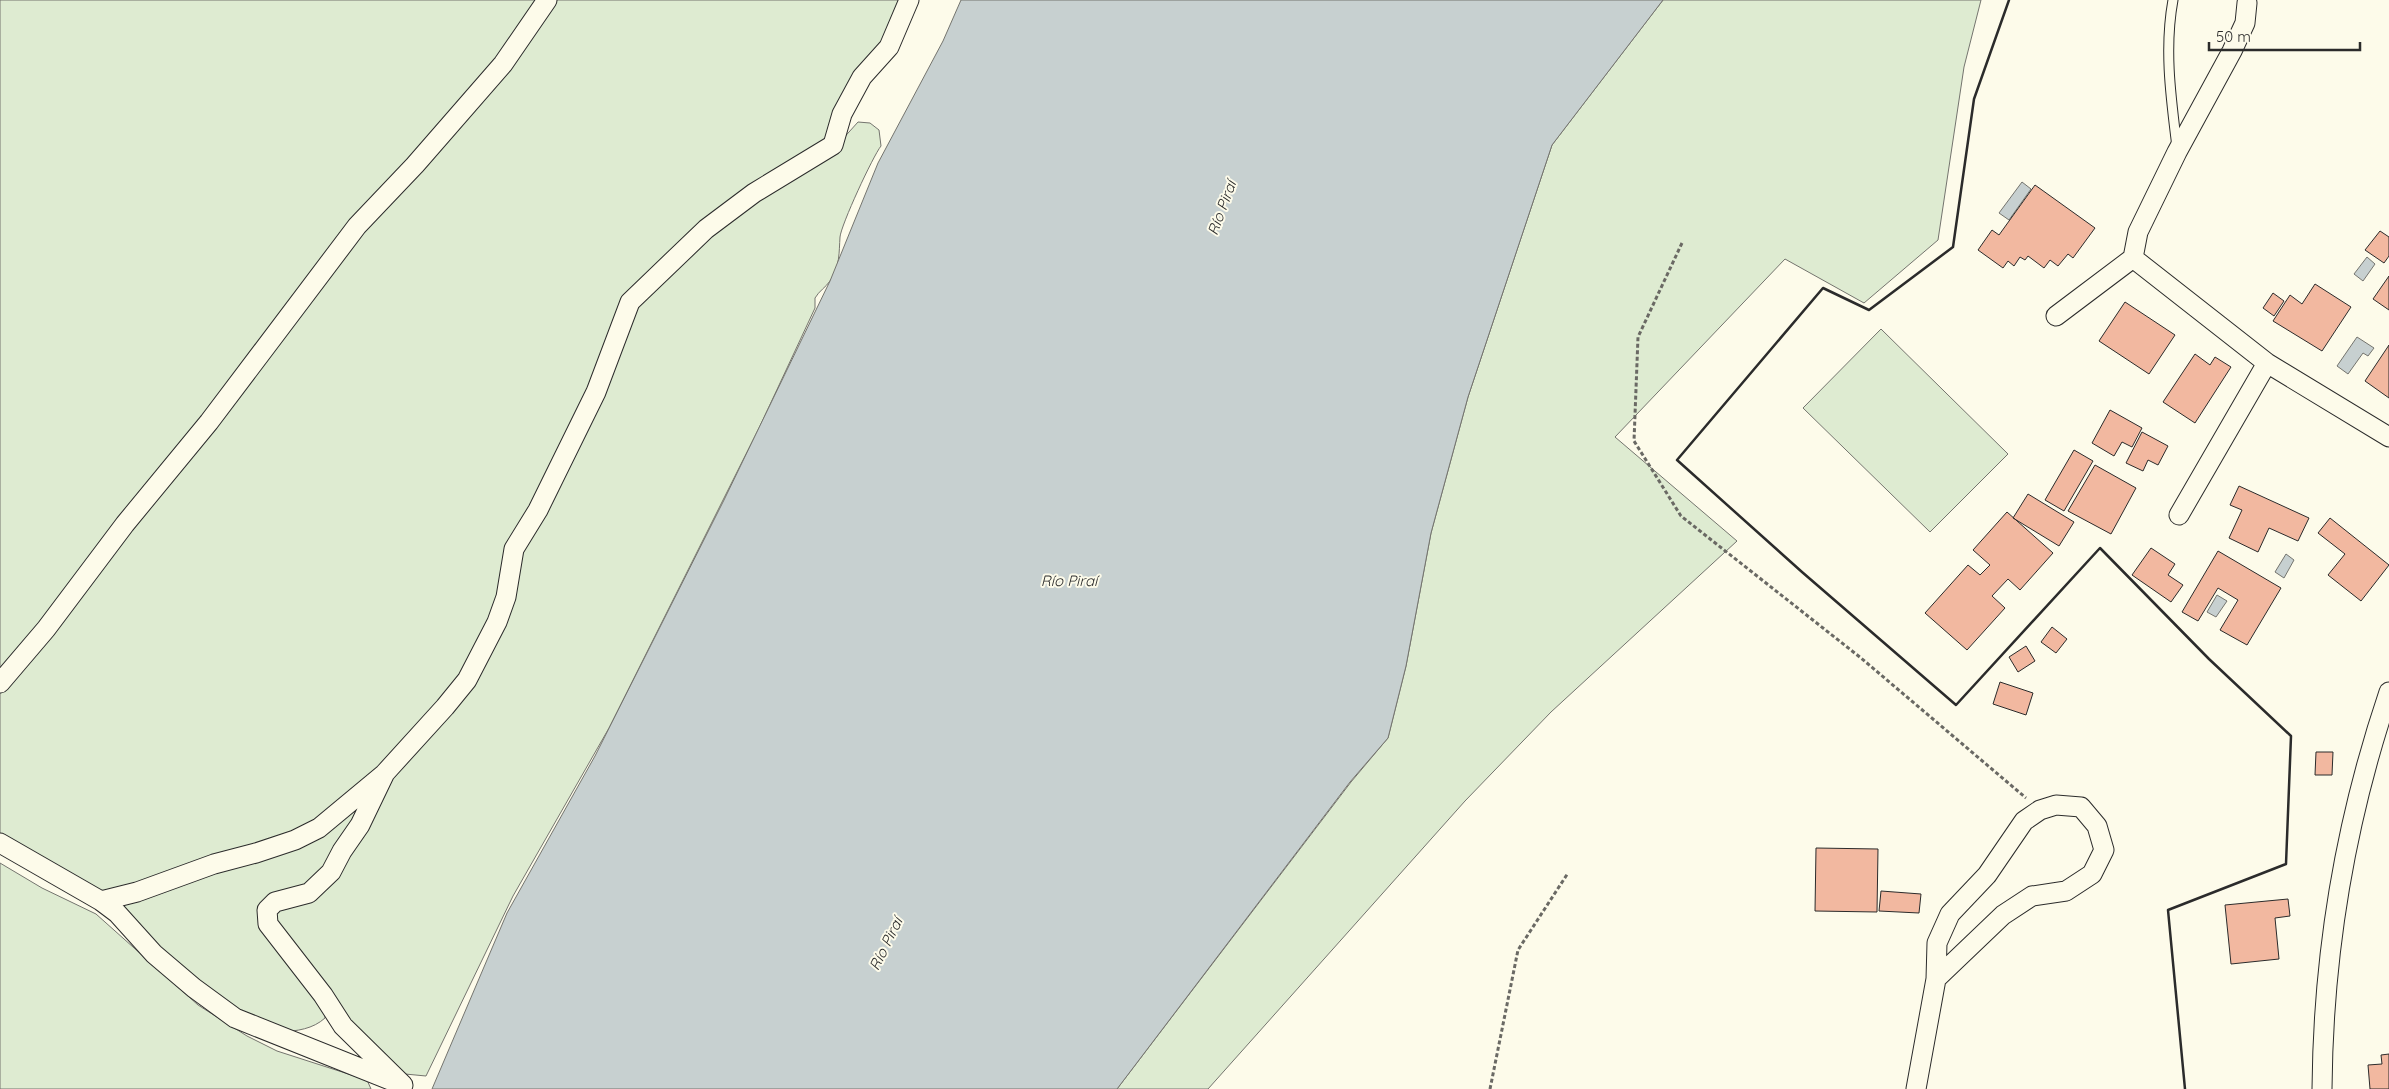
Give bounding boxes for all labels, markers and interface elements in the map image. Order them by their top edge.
scale bar [2209,20,2360,52]
text: 50 m [2216,27,2251,46]
water label: Río Piraí [1203,175,1241,238]
water label: Río Piraí [1041,571,1100,590]
water label: Río Piraí [865,912,908,973]

